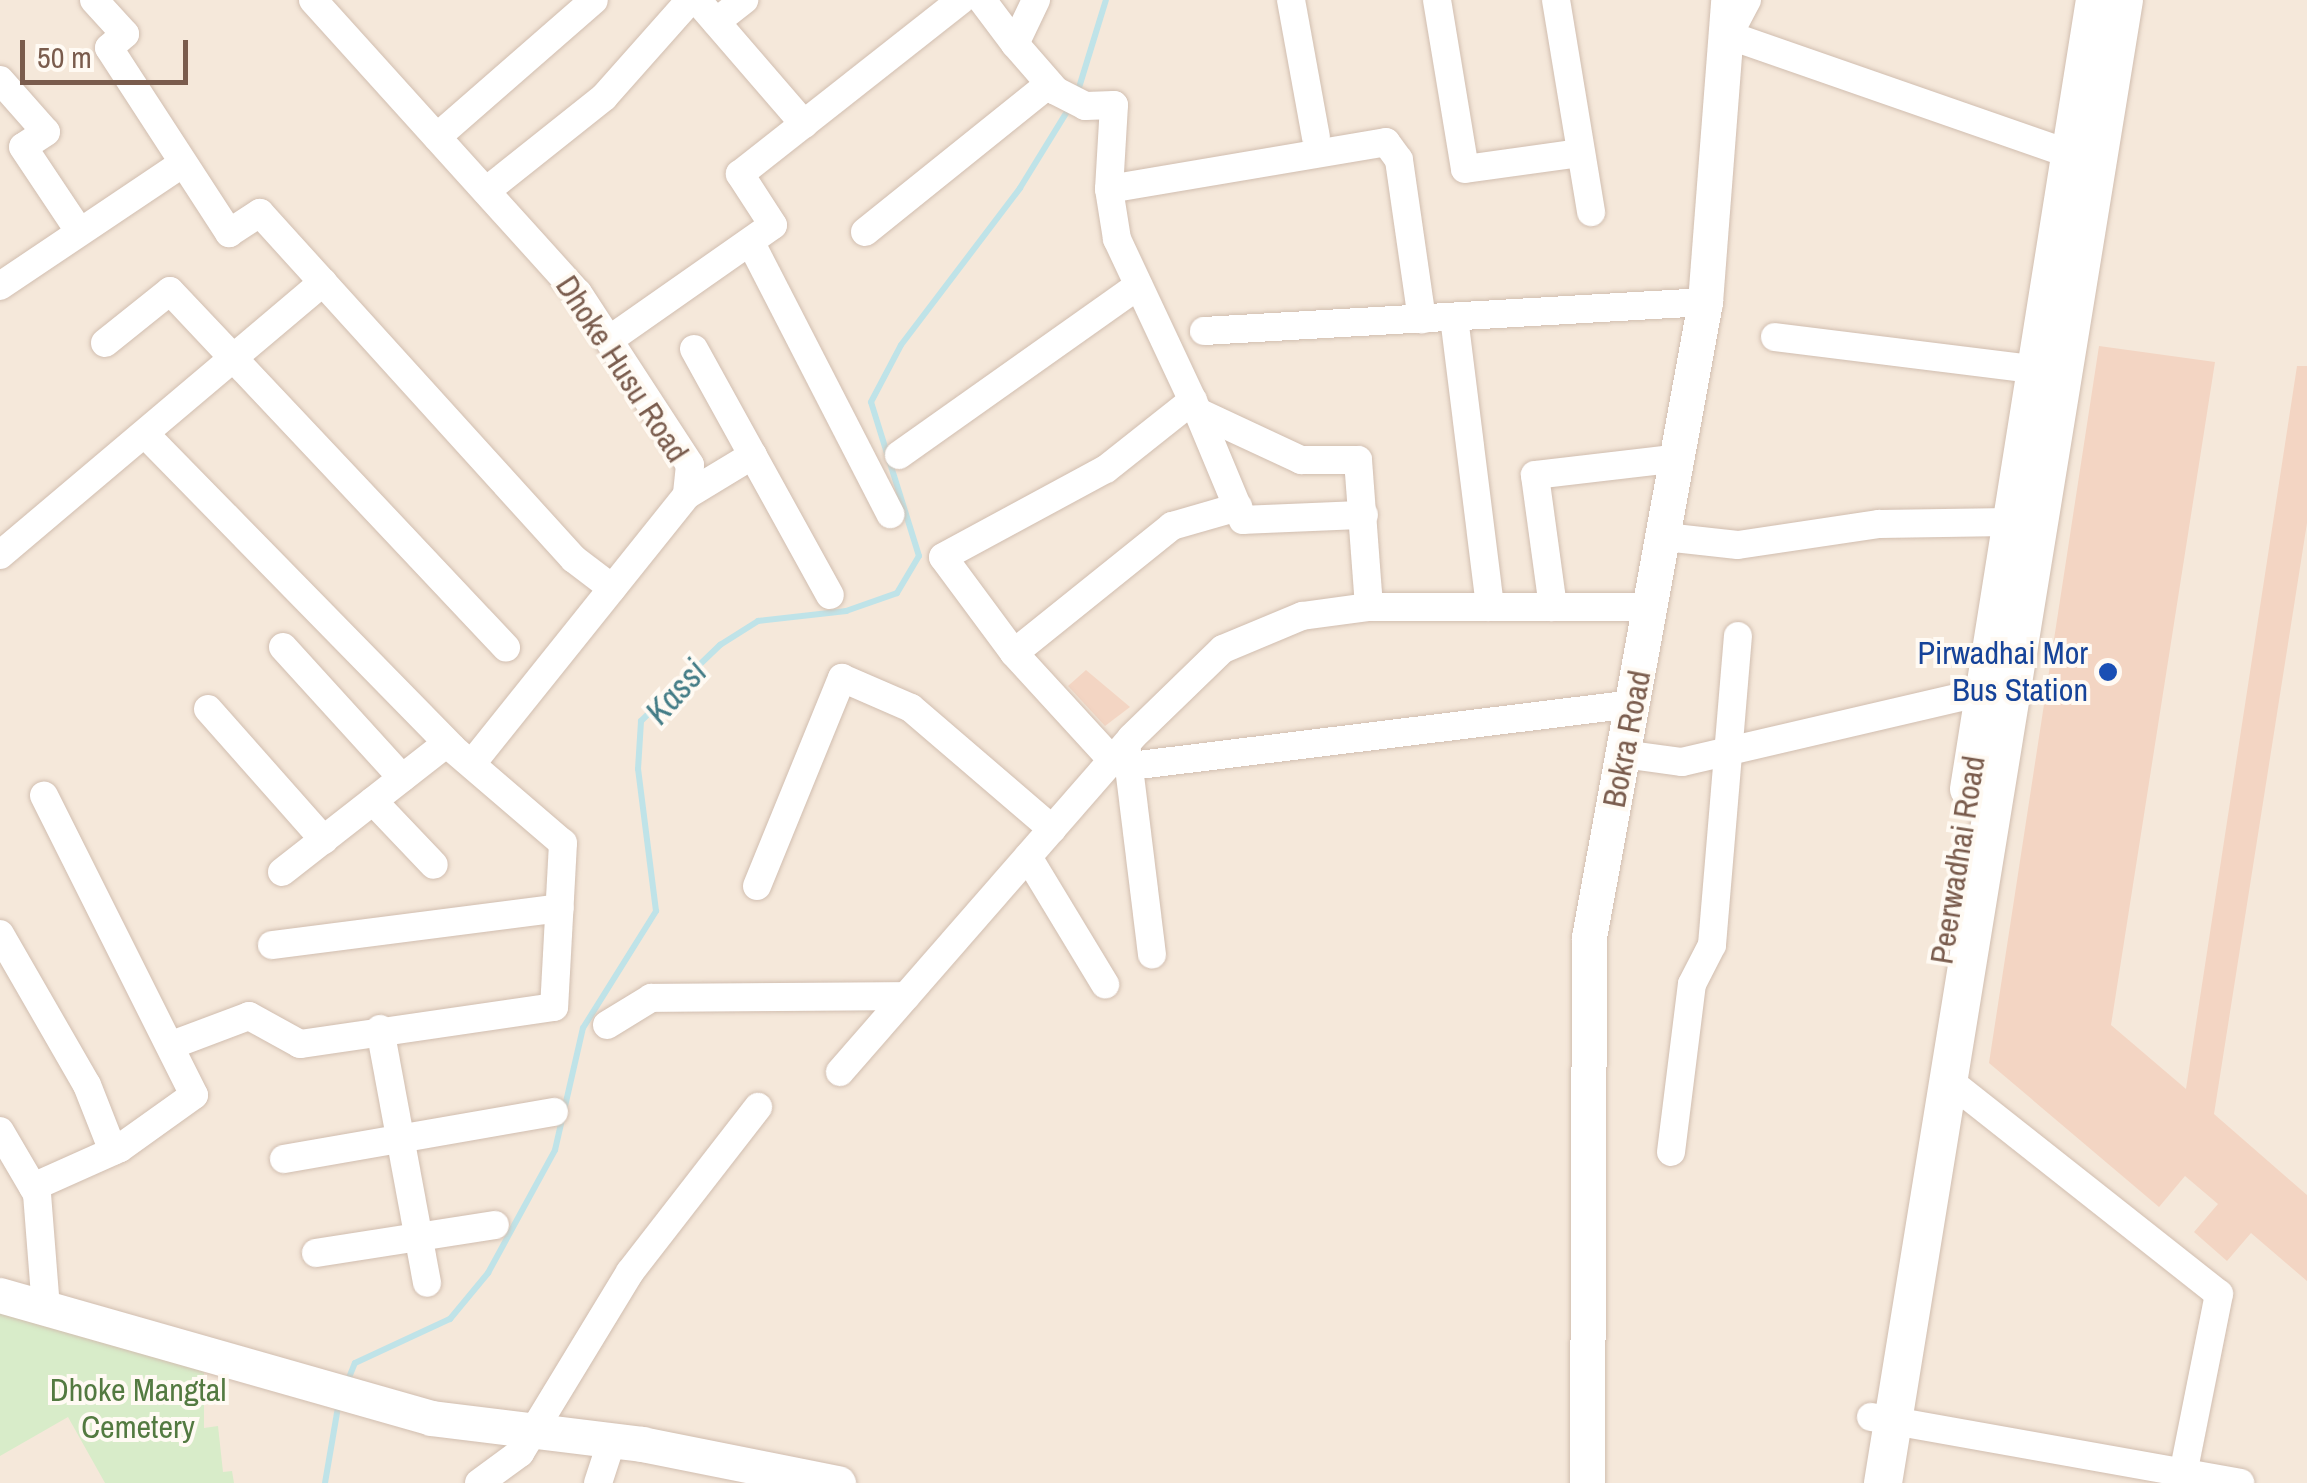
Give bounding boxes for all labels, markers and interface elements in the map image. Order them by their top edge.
scale bar [25,20,192,82]
text: 50 m [37,37,92,77]
street label: Dhoke Husu Road [548,269,696,469]
place label: Pirwadhai Mor Bus Station [1917,635,2088,710]
water label: Kassi [636,651,716,733]
marker: Pirwadhai Mor Bus Station [2097,661,2119,683]
street label: Bokra Road [1595,667,1659,811]
street label: Peerwadhai Road [1923,753,1993,967]
park label: Dhoke Mangtal Cemetery [50,1372,226,1447]

